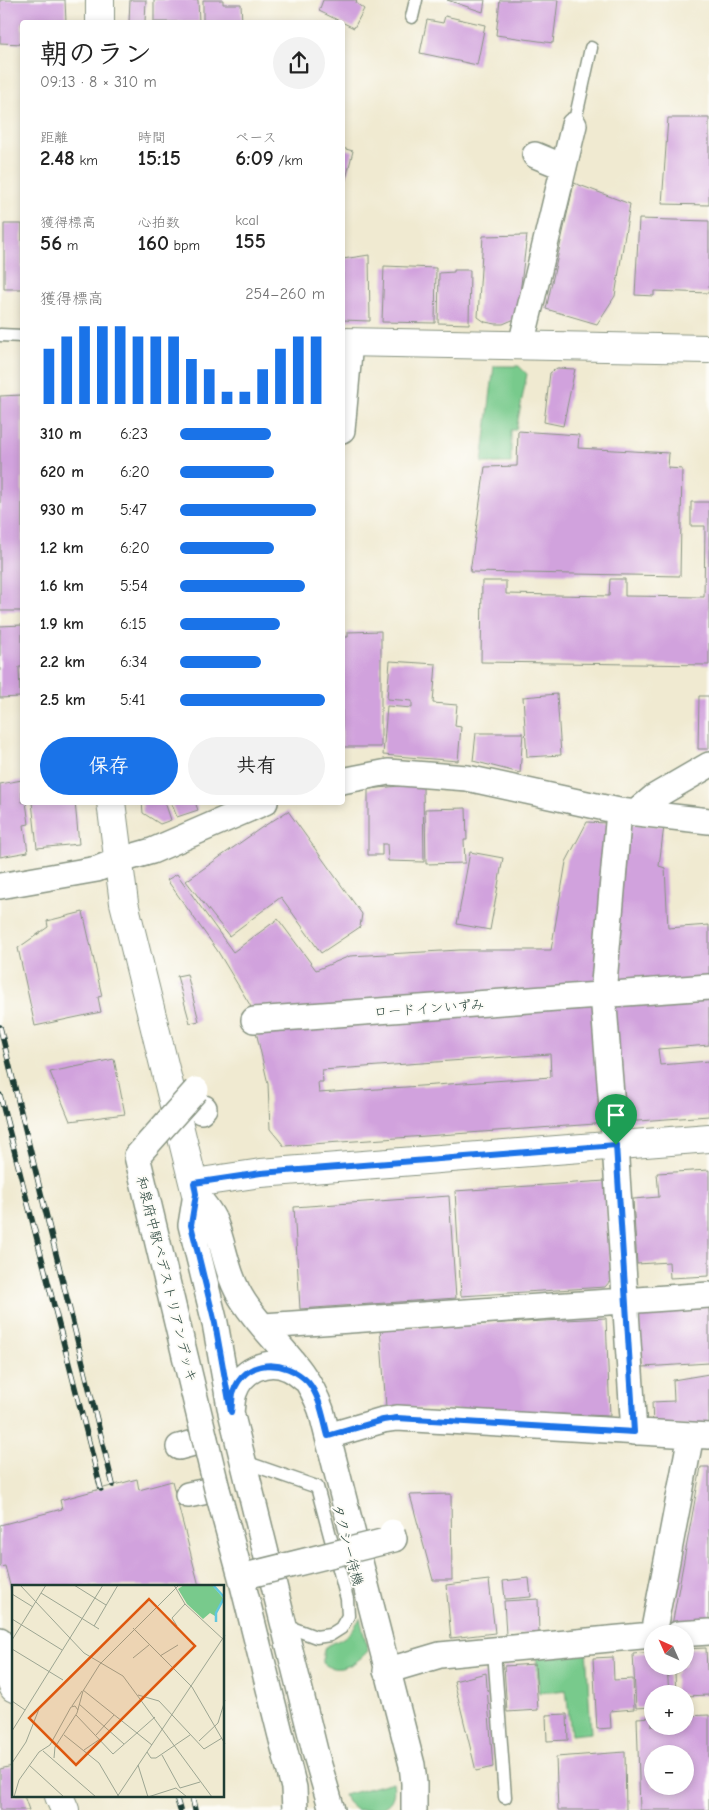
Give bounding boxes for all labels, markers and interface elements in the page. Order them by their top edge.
button: share [273,37,325,89]
text: 朝のラン [40,38,152,70]
text: 09:13 · 8 × 310 m [40,73,157,91]
text: 距離 [40,129,68,146]
text: 時間 [138,129,166,146]
text: ペース [235,129,277,146]
text: 2.48 [40,146,75,170]
text: 15:15 [138,146,181,170]
text: 6:09 [235,146,274,170]
text: km [75,152,98,169]
text: /km [274,152,303,169]
text: kcal [235,212,259,229]
text: 獲得標高 [40,214,96,231]
text: 心拍数 [138,214,180,231]
text: 155 [235,229,266,253]
text: 56 [40,231,62,255]
text: 160 [138,231,169,255]
text: m [62,237,78,254]
text: bpm [169,237,200,254]
text: 254–260 m [245,285,325,303]
text: 獲得標高 [40,290,104,308]
text: 310 m [40,425,82,443]
text: 6:23 [120,425,148,443]
text: 620 m [40,463,84,481]
text: 6:20 [120,463,150,481]
text: 930 m [40,501,84,519]
text: 5:47 [120,501,147,519]
text: 1.2 km [40,539,83,557]
text: 6:20 [120,539,150,557]
text: 1.6 km [40,577,84,595]
text: 5:54 [120,577,148,595]
text: 1.9 km [40,615,84,633]
text: 6:15 [120,615,147,633]
text: 2.2 km [40,653,85,671]
text: 6:34 [120,653,147,671]
text: 2.5 km [40,691,86,709]
text: 5:41 [120,691,146,709]
button: 保存 [40,737,178,795]
button: 共有 [188,737,325,795]
street label: ロードインいずみ [373,996,485,1021]
pin [595,1094,637,1145]
icon: arrive [602,1101,630,1129]
street label: 和泉府中駅ペデストリアンデッキ [133,1174,200,1384]
street label: タクシー待機 [328,1502,367,1588]
inset map [12,1585,225,1798]
north arrow [644,1625,694,1675]
map controls [644,1625,694,1795]
button: + [644,1685,694,1735]
button: − [644,1745,694,1795]

